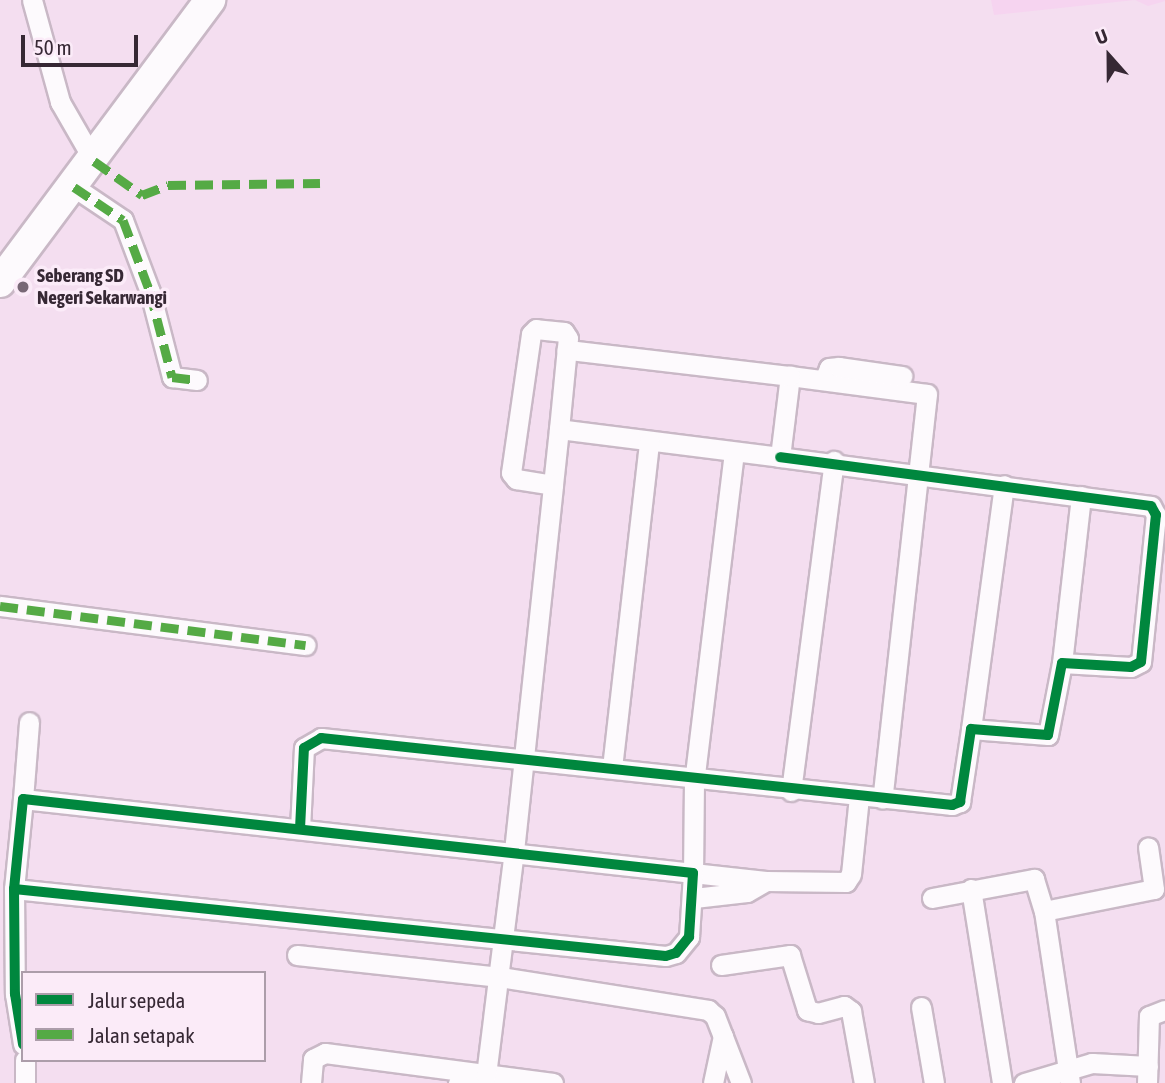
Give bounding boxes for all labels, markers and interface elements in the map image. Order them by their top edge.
scale bar [24,21,142,65]
north arrow [1074,21,1144,91]
text: U [1092,24,1111,49]
text: 50 m [34,35,72,59]
place label: Seberang SD Negeri Sekarwangi [37,265,167,309]
marker: Seberang SD Negeri Sekarwangi [15,279,31,295]
legend [21,971,266,1062]
text: Jalur sepeda [88,988,185,1012]
text: Jalan setapak [88,1023,195,1047]

